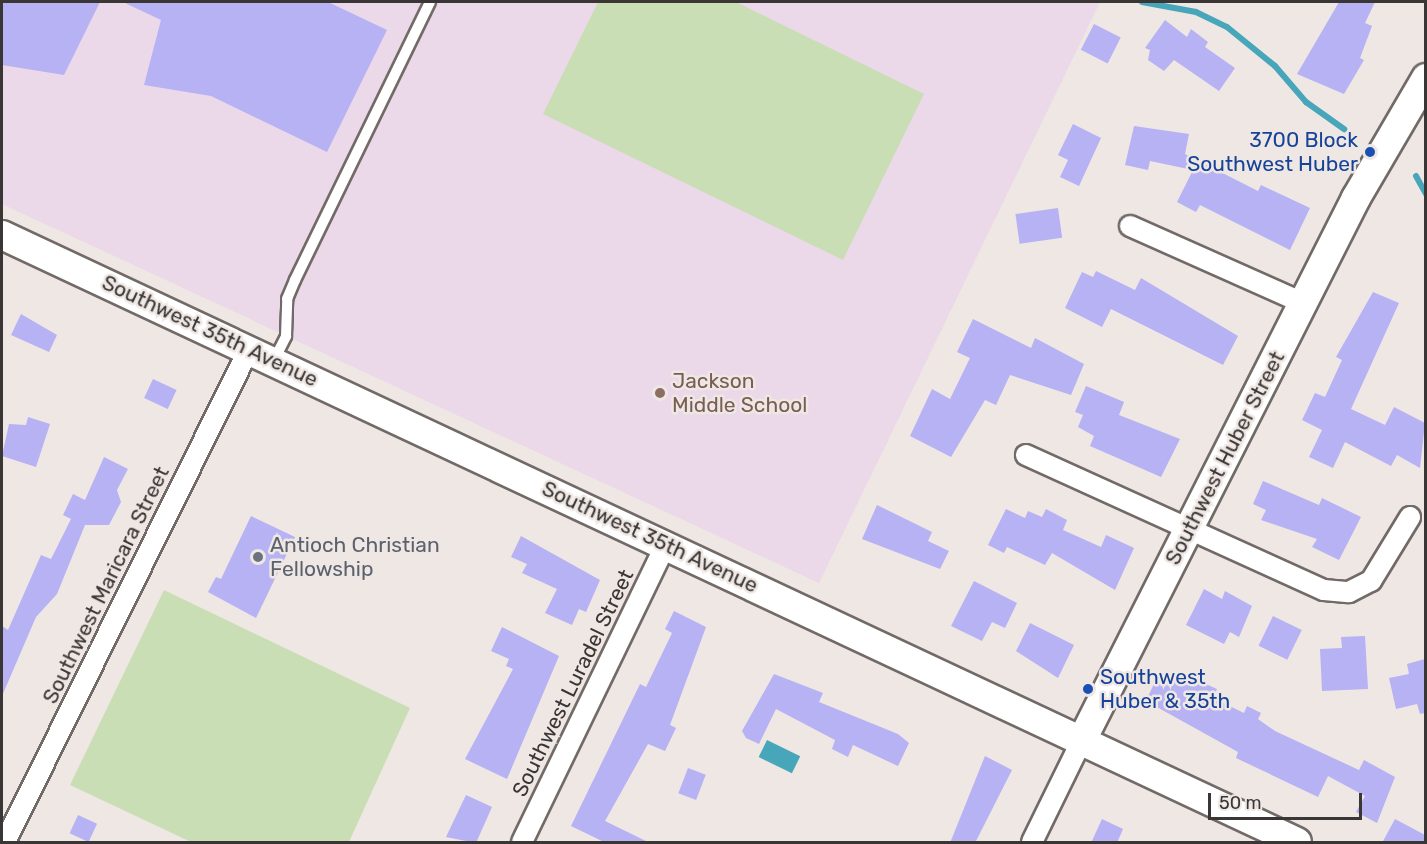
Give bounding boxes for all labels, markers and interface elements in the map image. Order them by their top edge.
place label: 3700 Block Southwest Huber [1187,127,1358,177]
marker: 3700 Block Southwest Huber [1363,145,1377,159]
street label: Southwest 35th Avenue [98,270,322,392]
street label: Southwest Huber Street [1160,347,1290,569]
place label: Jackson Middle School [672,368,807,418]
marker: Jackson Middle School [653,386,667,400]
street label: Southwest Maricara Street [38,462,174,708]
street label: Southwest 35th Avenue [538,476,762,598]
place label: Antioch Christian Fellowship [270,532,440,582]
marker: Antioch Christian Fellowship [251,550,265,564]
street label: Southwest Luradel Street [507,565,639,801]
place label: Southwest Huber & 35th [1100,664,1231,714]
marker: Southwest Huber & 35th [1081,682,1095,696]
scale bar [1211,781,1366,819]
text: 50 m [1219,792,1262,814]

